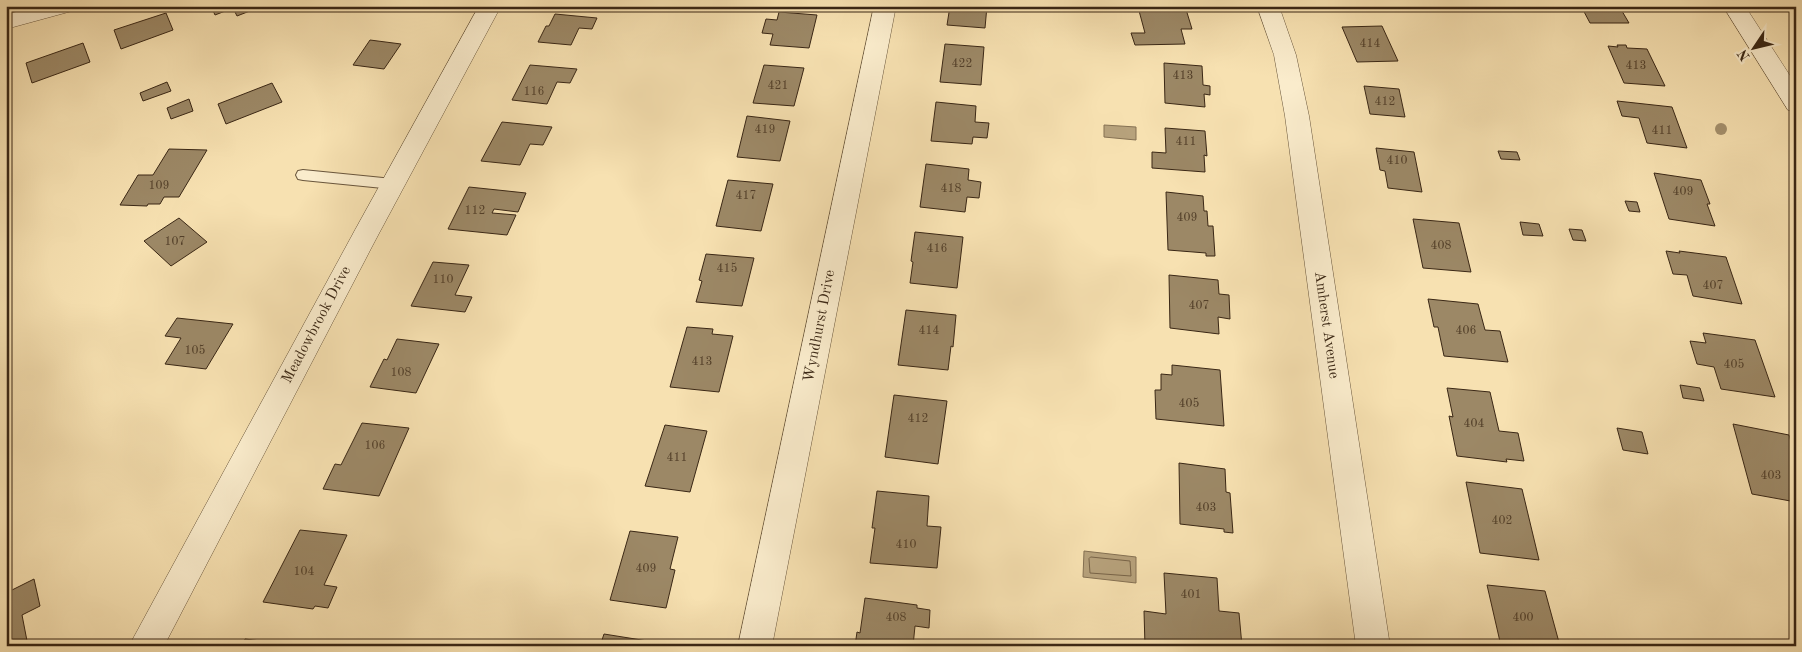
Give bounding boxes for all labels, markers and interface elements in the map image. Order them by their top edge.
north arrow [1730,22,1780,72]
house number: 414 [1360,38,1380,50]
text: N [1735,46,1753,63]
house number: 422 [952,58,972,70]
house number: 413 [1626,60,1646,72]
house number: 413 [1173,70,1193,82]
house number: 421 [768,80,788,92]
house number: 116 [524,86,544,98]
house number: 412 [1375,96,1395,108]
house number: 419 [755,124,775,136]
house number: 411 [1652,125,1672,137]
house number: 411 [1176,136,1196,148]
house number: 410 [1387,155,1407,167]
house number: 109 [149,180,169,192]
house number: 418 [941,183,961,195]
house number: 409 [1673,186,1693,198]
house number: 417 [736,190,756,202]
house number: 112 [465,205,485,217]
house number: 409 [1177,212,1197,224]
house number: 107 [165,236,185,248]
house number: 408 [1431,240,1451,252]
house number: 416 [927,243,947,255]
house number: 415 [717,262,737,275]
street label: Meadowbrook Drive [280,264,354,386]
street label: Wyndhurst Drive [802,268,838,383]
street label: Amherst Avenue [1311,270,1341,380]
house number: 110 [433,274,453,286]
house number: 407 [1703,280,1723,292]
house number: 407 [1189,300,1209,312]
house number: 414 [919,325,939,337]
house number: 406 [1456,325,1476,337]
house number: 105 [185,344,205,357]
house number: 413 [692,356,712,368]
house number: 405 [1724,358,1744,371]
house number: 108 [391,367,411,379]
house number: 405 [1179,397,1199,410]
house number: 412 [908,413,928,425]
house number: 404 [1464,418,1484,430]
house number: 106 [365,440,385,452]
house number: 411 [667,452,687,464]
house number: 403 [1761,470,1781,482]
house number: 403 [1196,502,1216,514]
house number: 402 [1492,515,1512,527]
house number: 410 [896,539,916,551]
house number: 409 [636,563,656,575]
house number: 104 [294,566,314,578]
house number: 401 [1181,589,1201,601]
house number: 408 [886,612,906,624]
house number: 400 [1513,612,1533,624]

